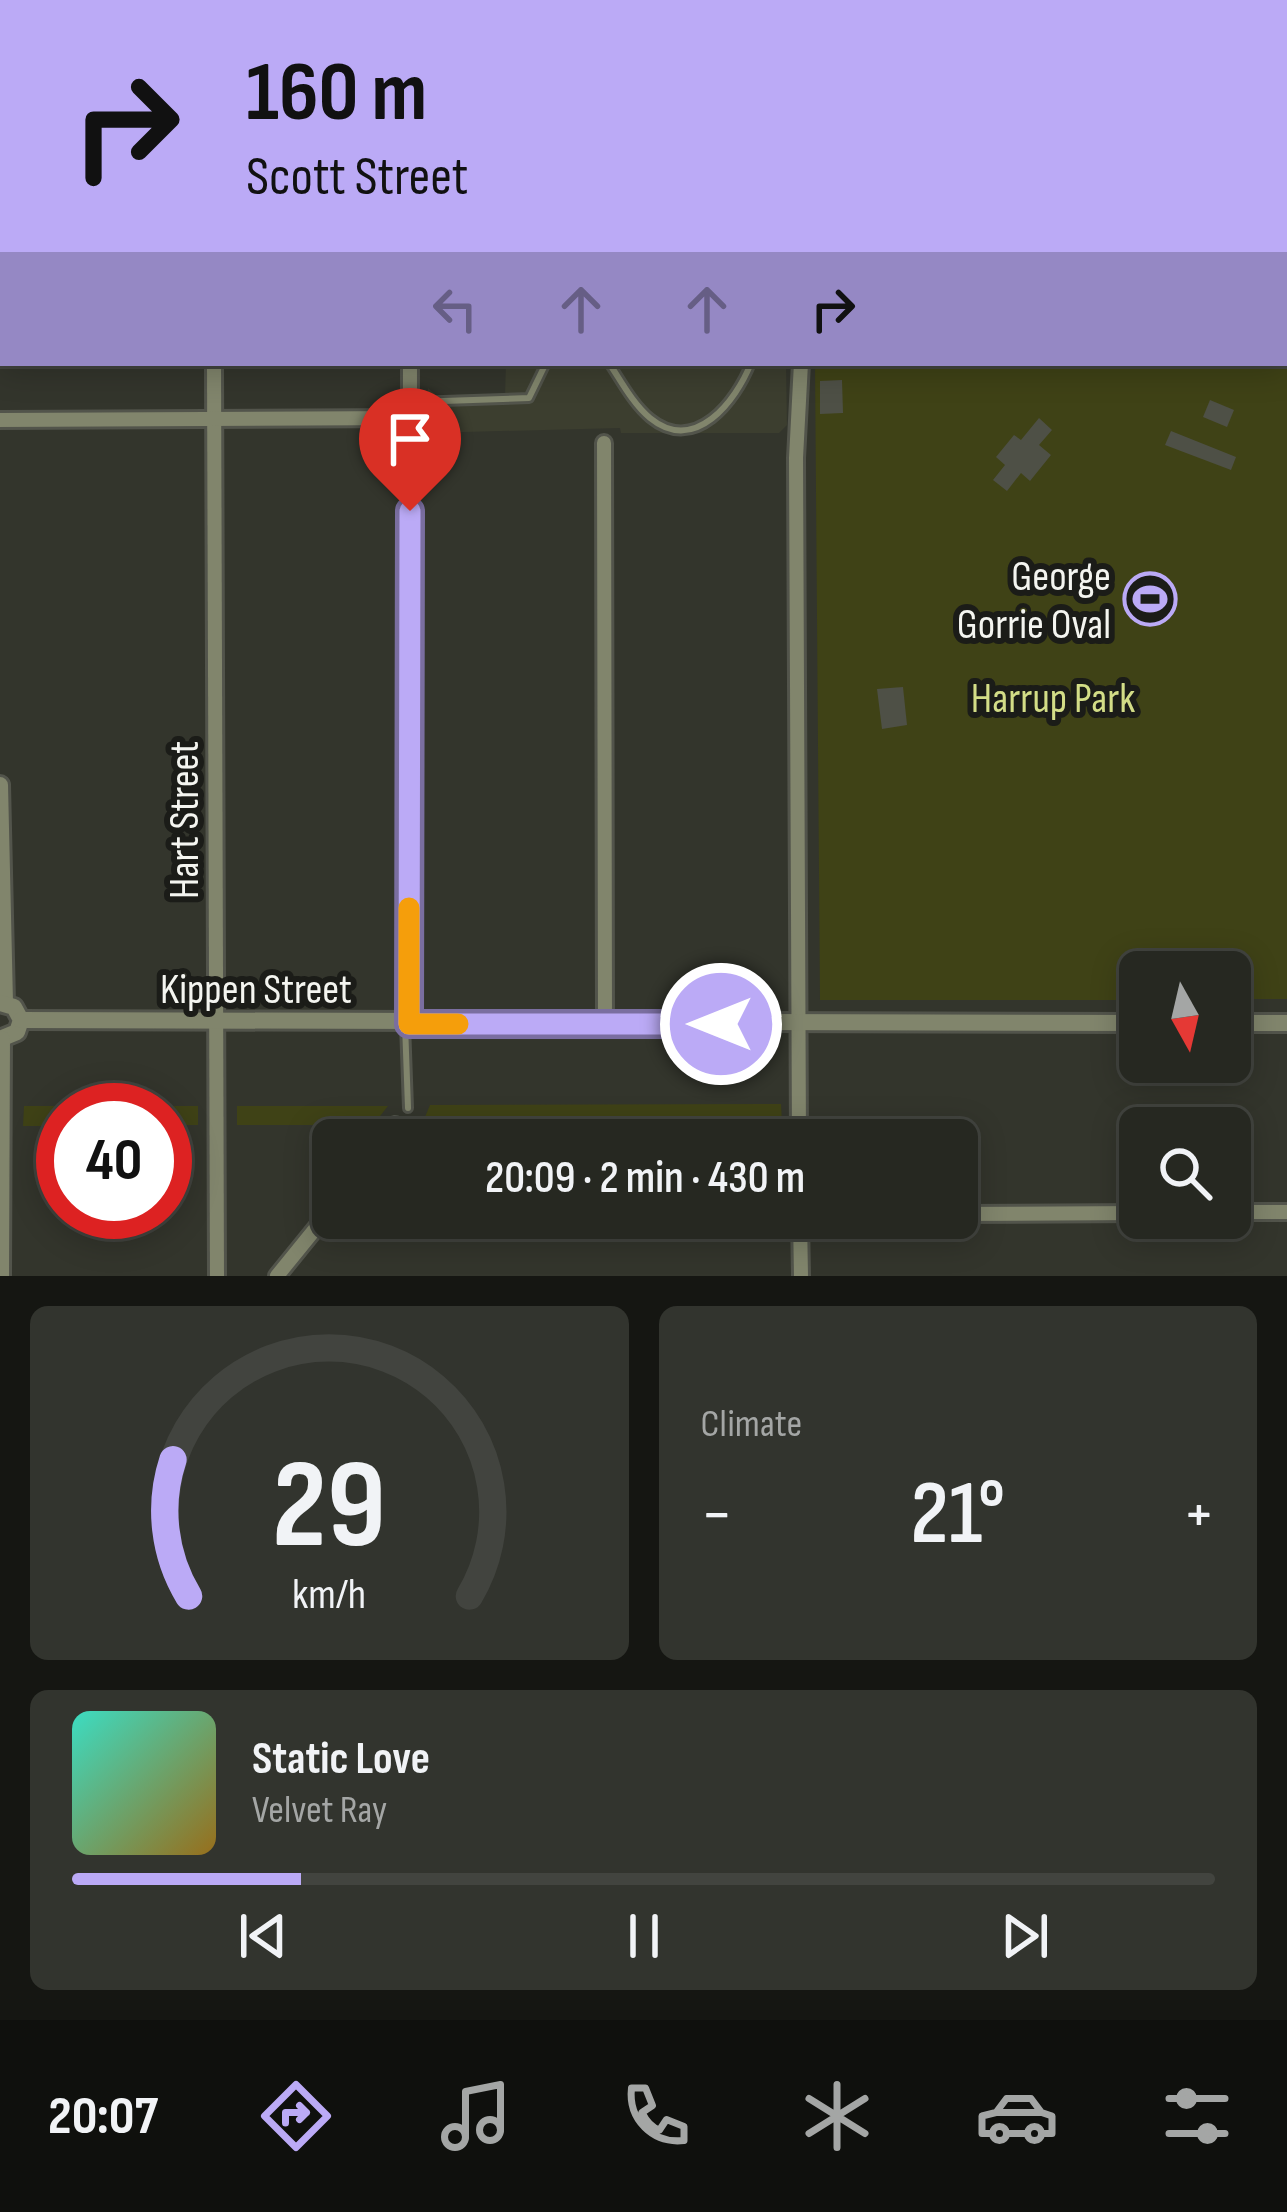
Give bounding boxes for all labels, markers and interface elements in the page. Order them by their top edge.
text: 160 m [246,43,427,144]
icon: right [48,48,204,204]
text: Scott Street [246,145,468,210]
icon: left [422,276,488,342]
icon: ahead [548,276,614,342]
icon: ahead [674,276,740,342]
icon: right [800,276,866,342]
pin [359,388,461,511]
icon: arrive [377,406,443,472]
place label: George Gorrie Oval [957,552,1111,651]
sports icon: George Gorrie Oval [1122,571,1178,627]
park label: Harrup Park [971,674,1135,725]
street label: Hart Street [160,741,211,899]
north arrow [1119,951,1251,1083]
map controls [1119,951,1251,1239]
position arrow [658,961,784,1087]
street label: Kippen Street [160,965,352,1016]
speed limit sign: 40 [36,1083,192,1239]
button: search [1119,1107,1251,1239]
text: 20:09 · 2 min · 430 m [485,1151,805,1206]
text: Climate [701,1401,802,1448]
text: 29 [272,1433,386,1582]
text: 21° [910,1461,1005,1569]
text: − [701,1476,733,1555]
text: + [1183,1476,1215,1555]
text: km/h [292,1569,366,1621]
text: Static Love [252,1732,430,1787]
text: Velvet Ray [252,1787,387,1834]
icon: previous [230,1903,296,1969]
icon: pause [611,1903,677,1969]
icon: next [992,1903,1058,1969]
icon: directions [254,2074,338,2158]
icon: music [434,2074,518,2158]
icon: phone [614,2074,698,2158]
icon: climate [795,2074,879,2158]
icon: car [975,2074,1059,2158]
icon: filters [1155,2074,1239,2158]
text: 20:07 [48,2084,158,2149]

